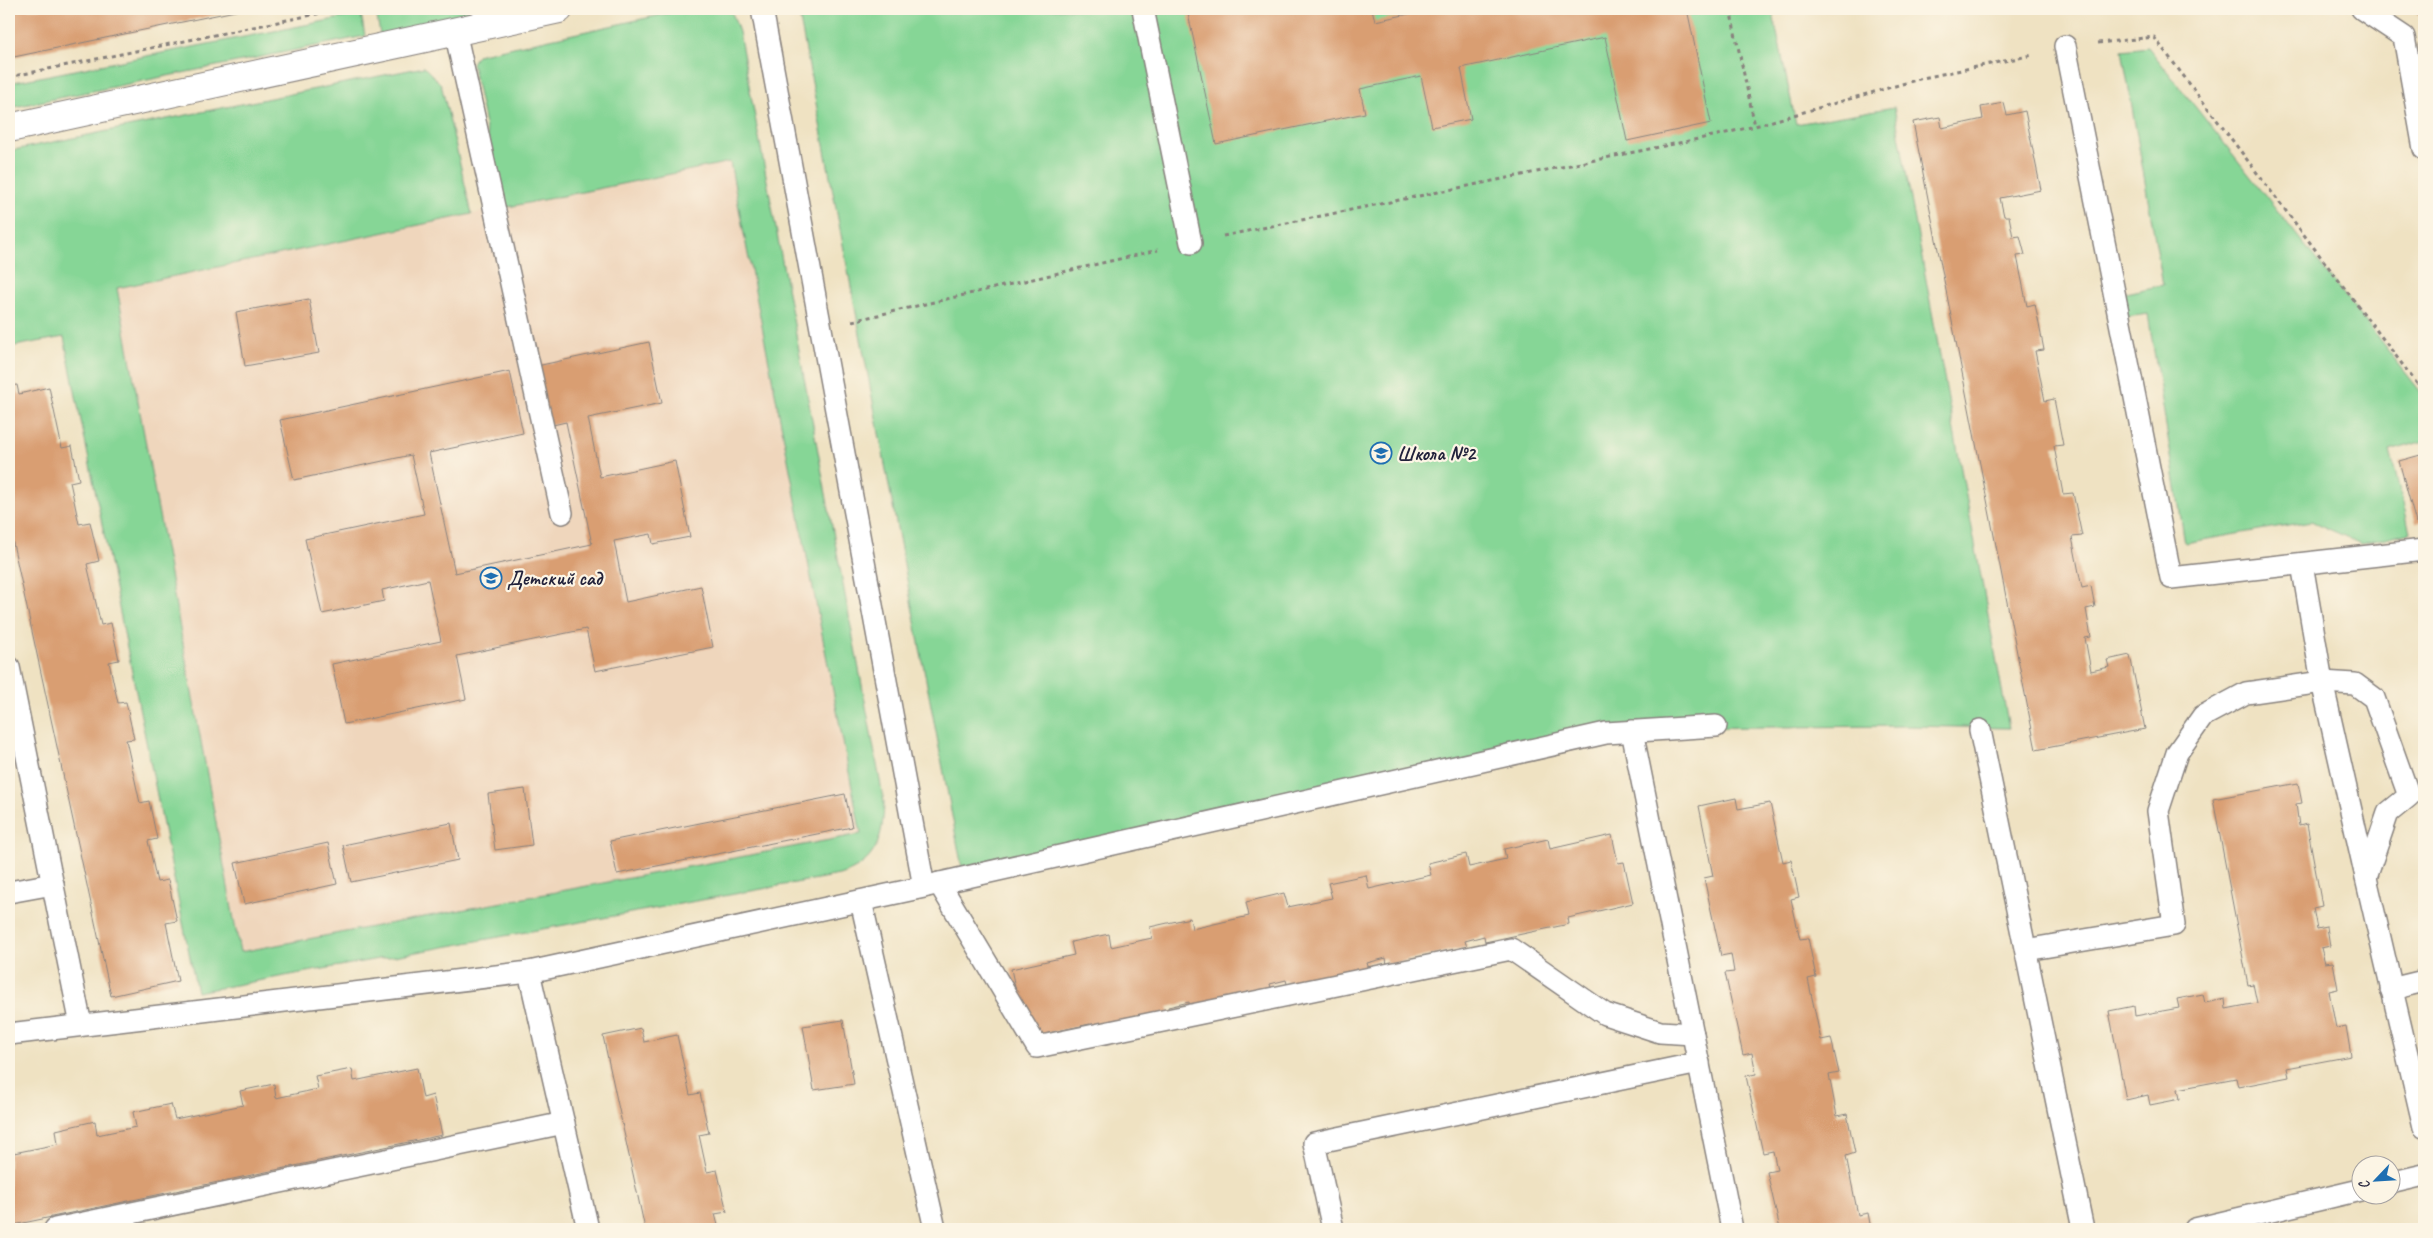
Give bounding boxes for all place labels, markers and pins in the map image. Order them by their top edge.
school or university icon: Школа №2 [1369,441,1393,465]
place label: Школа №2 [1397,441,1477,466]
school or university icon: Детский сад [479,566,503,590]
place label: Детский сад [507,566,604,591]

